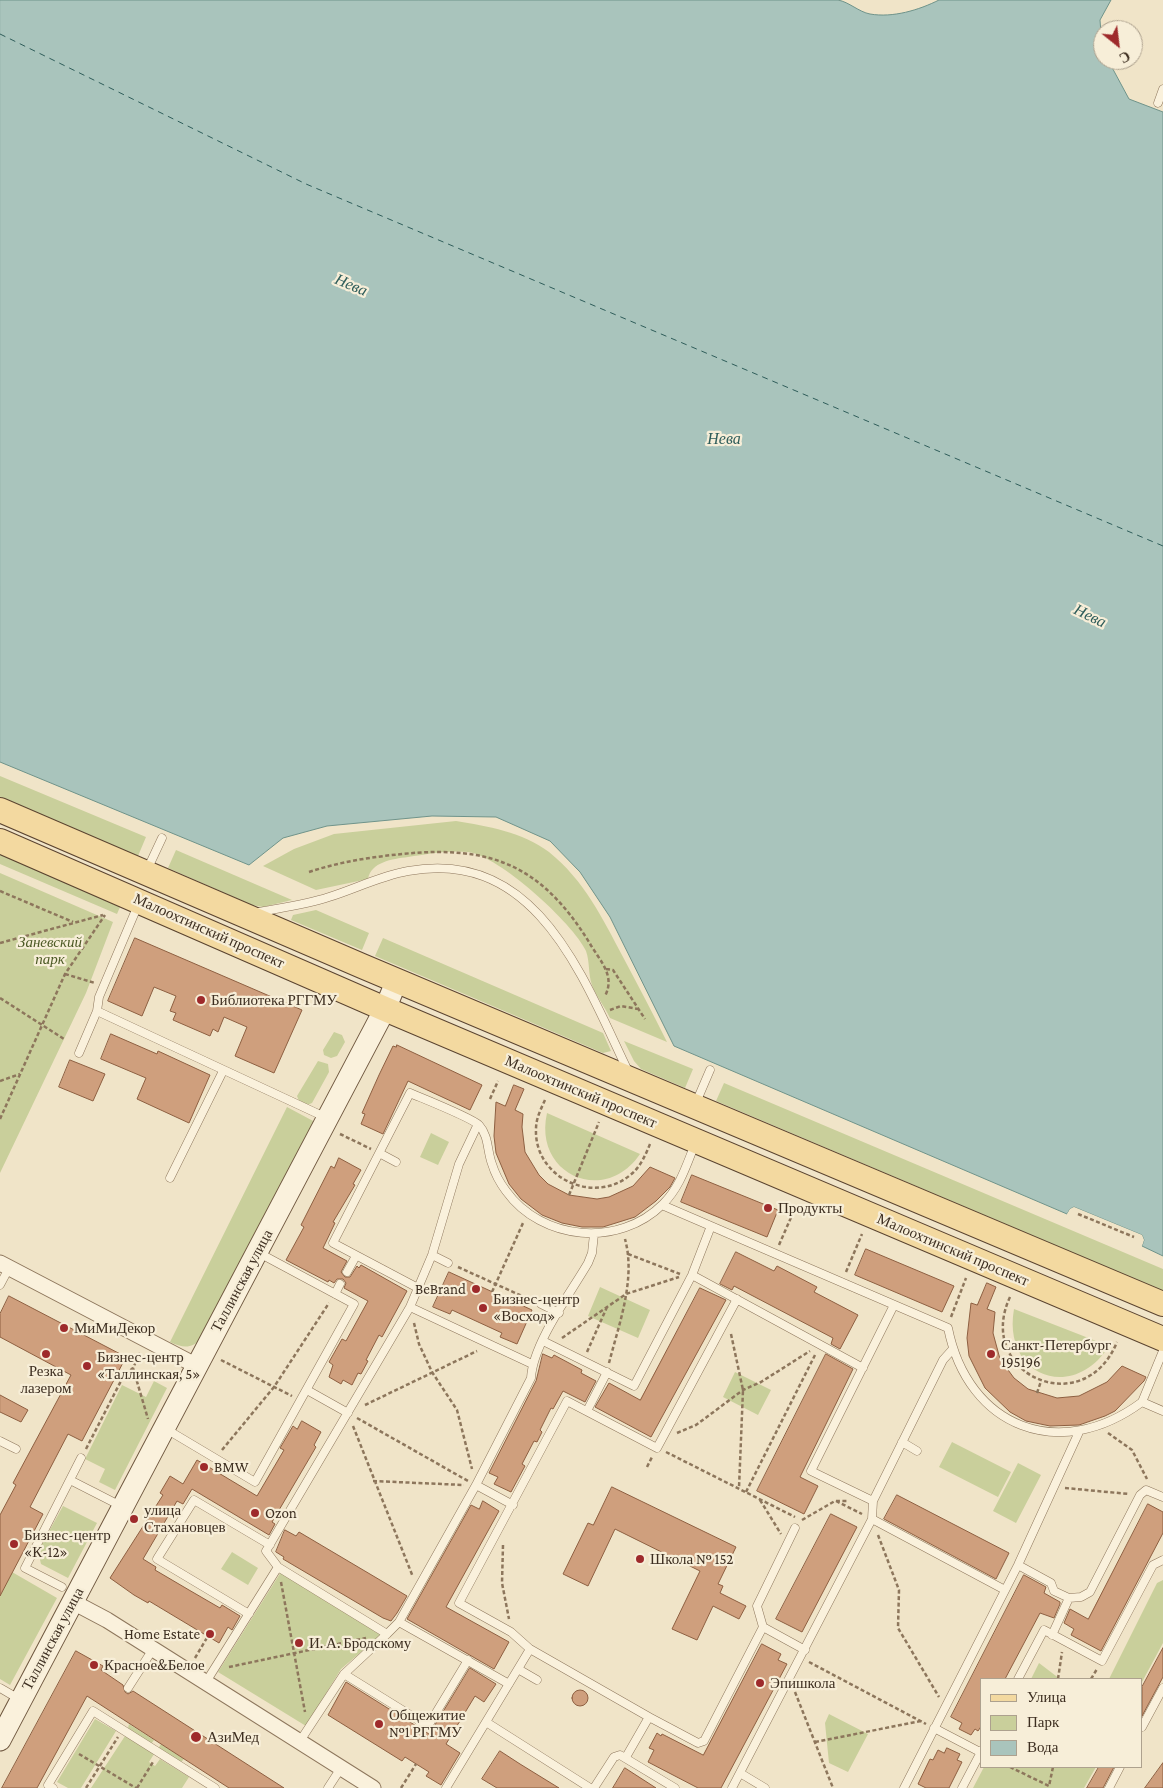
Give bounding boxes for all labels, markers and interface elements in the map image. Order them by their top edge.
north arrow [1093,20,1143,70]
text: С [1116,48,1133,67]
water label: Нева [332,270,370,300]
water label: Нева [707,429,741,449]
water label: Нева [1071,600,1109,632]
street label: Малоохтинский проспект [131,890,287,972]
park label: Заневский парк [18,933,82,968]
place label: Библиотека РГГМУ [211,991,337,1009]
marker: Библиотека РГГМУ [195,994,207,1006]
street label: Малоохтинский проспект [502,1052,660,1132]
place label: Продукты [778,1199,842,1217]
marker: Продукты [762,1202,774,1214]
street label: Малоохтинский проспект [874,1210,1032,1290]
street label: Таллинская улица [207,1227,277,1335]
place label: BeBrand [415,1280,466,1298]
marker: BeBrand [470,1283,482,1295]
place label: Бизнес-центр «Восход» [493,1290,580,1325]
marker: Бизнес-центр «Восход» [477,1302,489,1314]
place label: МиМиДекор [74,1319,155,1337]
marker: МиМиДекор [58,1322,70,1334]
place label: Санкт-Петербург 195196 [1001,1336,1111,1371]
marker: Резка лазером [40,1348,52,1360]
place label: Бизнес-центр «Таллинская, 5» [97,1348,201,1383]
marker: Санкт-Петербург 195196 [985,1348,997,1360]
marker: Бизнес-центр «Таллинская, 5» [81,1360,93,1372]
place label: Резка лазером [21,1362,71,1397]
place label: BMW [214,1458,248,1476]
marker: BMW [198,1461,210,1473]
place label: улица Стахановцев [144,1501,226,1536]
place label: Ozon [265,1504,297,1522]
marker: Ozon [249,1507,261,1519]
marker: улица Стахановцев [128,1513,140,1525]
place label: Бизнес-центр «К-12» [24,1526,111,1561]
marker: Бизнес-центр «К-12» [8,1538,20,1550]
place label: Школа № 152 [650,1550,733,1568]
marker: Школа № 152 [634,1553,646,1565]
street label: Таллинская улица [18,1585,88,1693]
place label: Home Estate [124,1625,200,1643]
marker: Home Estate [204,1628,216,1640]
place label: И. А. Бродскому [309,1634,411,1652]
marker: И. А. Бродскому [293,1637,305,1649]
place label: Красное&Белое [104,1656,205,1674]
marker: Красное&Белое [88,1659,100,1671]
place label: Эпишкола [770,1674,835,1692]
marker: Эпишкола [754,1677,766,1689]
legend [980,1678,1143,1768]
text: Улица [1027,1689,1066,1705]
place label: Общежитие №1 РГГМУ [389,1706,465,1741]
text: Парк [1027,1714,1059,1730]
marker: Общежитие №1 РГГМУ [373,1718,385,1730]
place label: АзиМед [207,1728,259,1746]
marker: АзиМед [189,1730,203,1744]
text: Вода [1027,1739,1058,1755]

